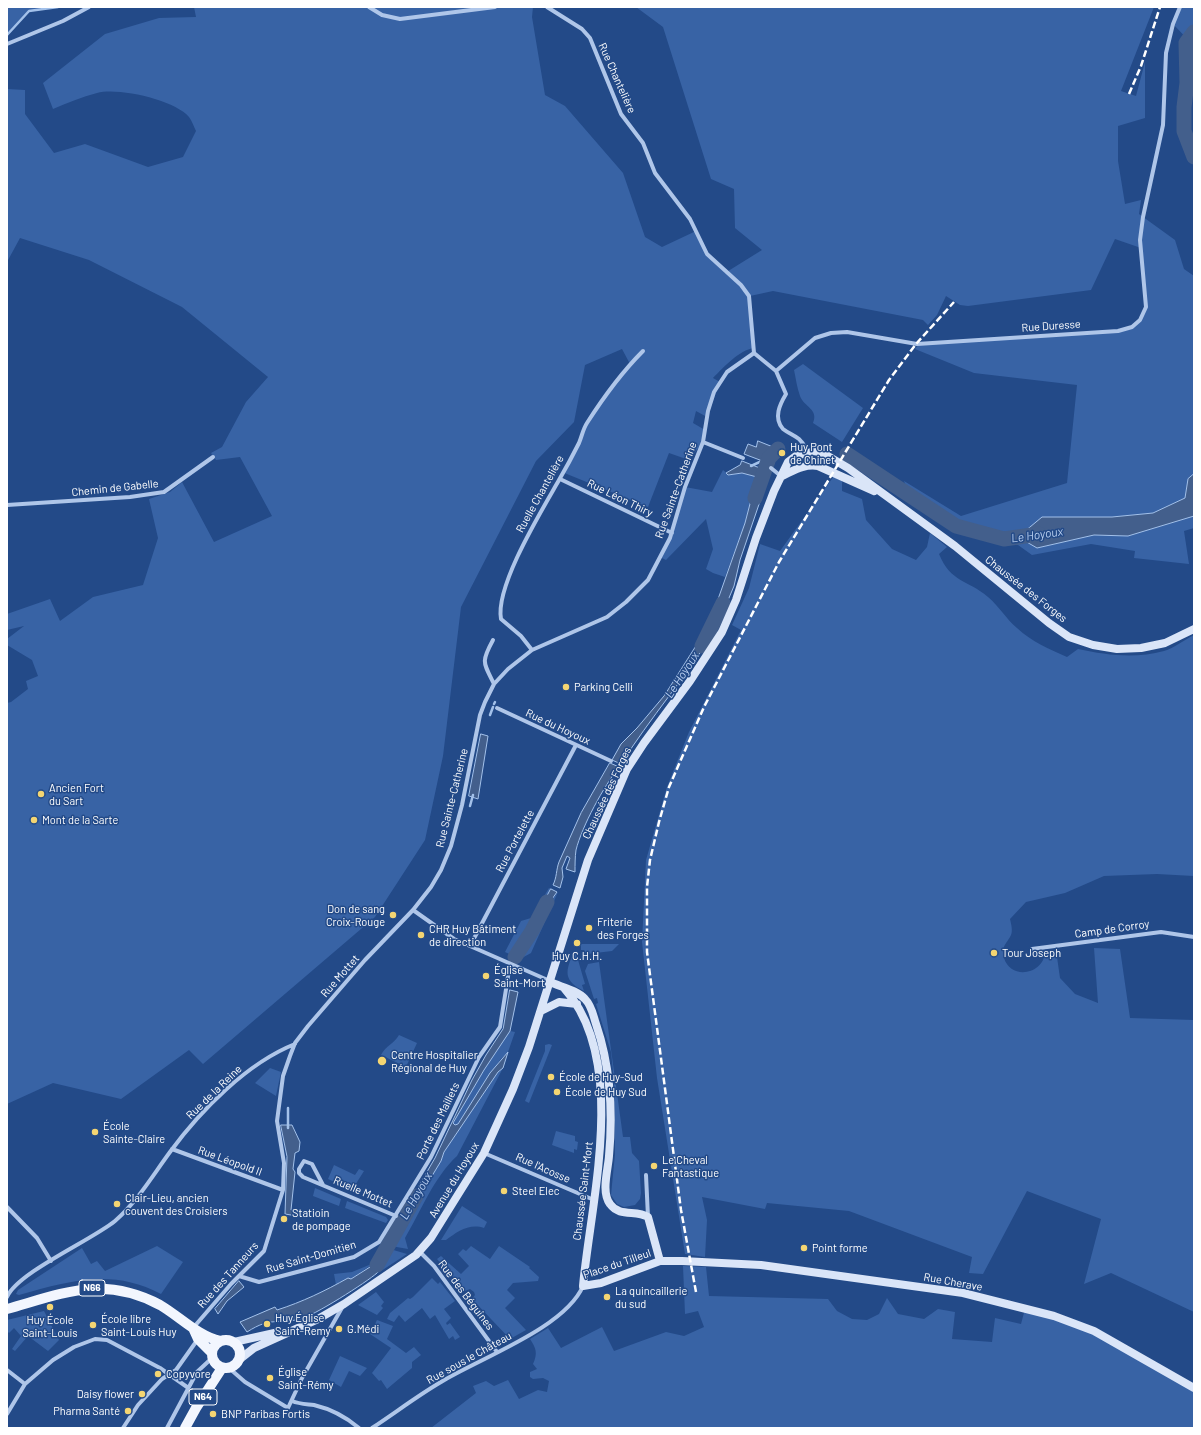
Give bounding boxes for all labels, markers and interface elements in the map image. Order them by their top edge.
street label: Rue Chantelière [596,41,638,115]
street label: Rue Duresse [1021,317,1081,335]
street label: Rue Sainte-Catherine [652,440,700,540]
place label: Huy Pont de Chinet [790,440,835,466]
marker: Huy Pont de Chinet [777,448,787,458]
street label: Ruelle Chantelière [513,453,567,535]
street label: Rue Léon Thiry [585,476,655,520]
street label: Chemin de Gabelle [71,477,159,499]
water label: Le Hoyoux [1010,524,1064,546]
street label: Chaussée des Forges [982,553,1070,625]
water label: Le Hoyoux [662,649,702,701]
place label: Parking Celli [574,680,633,694]
marker: Parking Celli [561,682,571,692]
street label: Rue du Hoyoux [524,706,592,748]
street label: Chaussée des Forges [580,745,634,841]
street label: Rue Sainte-Catherine [433,747,471,849]
place label: Ancien Fort du Sart [49,781,104,807]
marker: Ancien Fort du Sart [36,789,46,799]
street label: Rue Portelette [493,807,537,875]
place label: Mont de la Sarte [42,813,118,827]
marker: Mont de la Sarte [29,815,39,825]
place label: Don de sang Croix-Rouge [326,902,385,928]
marker: Don de sang Croix-Rouge [388,910,398,920]
place label: Friterie des Forges [597,915,649,941]
street label: Camp de Corroy [1074,917,1150,941]
place label: CHR Huy Bâtiment de direction [429,922,516,948]
marker: Friterie des Forges [584,923,594,933]
marker: CHR Huy Bâtiment de direction [416,930,426,940]
marker: Huy C.H.H. [572,938,582,948]
place label: Tour Joseph [1002,946,1061,960]
marker: Tour Joseph [989,948,999,958]
place label: Huy C.H.H. [552,949,602,963]
street label: Rue Mottet [318,952,362,1000]
place label: Église Saint-Mort [494,963,545,989]
marker: Église Saint-Mort [481,971,491,981]
place label: Centre Hospitalier Régional de Huy [391,1048,478,1074]
marker: Centre Hospitalier Régional de Huy [376,1055,388,1067]
street label: Rue de la Reine [183,1062,245,1122]
place label: École de Huy-Sud [559,1070,643,1084]
marker: École de Huy-Sud [546,1072,556,1082]
street label: Porte des Maillets [414,1080,462,1162]
place label: École de Huy Sud [565,1085,647,1099]
marker: École de Huy Sud [552,1087,562,1097]
place label: École Sainte-Claire [103,1119,165,1145]
marker: École Sainte-Claire [90,1127,100,1137]
street label: Avenue du Hoyoux [426,1140,482,1220]
street label: Chaussée Saint-Mort [570,1141,596,1241]
street label: Rue Léopold II [196,1143,264,1179]
street label: Rue l'Acosse [514,1150,572,1186]
place label: Le Cheval Fantastique [662,1153,719,1179]
marker: Le Cheval Fantastique [649,1161,659,1171]
water label: Le Hoyoux [397,1170,435,1222]
street label: Ruelle Mottet [331,1174,395,1210]
place label: Steel Elec [512,1184,559,1198]
marker: Steel Elec [499,1186,509,1196]
place label: Clair-Lieu, ancien couvent des Croisiers [125,1191,228,1217]
marker: Clair-Lieu, ancien couvent des Croisiers [112,1199,122,1209]
place label: Statioin de pompage [292,1206,351,1232]
marker: Statioin de pompage [279,1214,289,1224]
street label: Rue Saint-Domitien [265,1238,357,1276]
street label: Rue des Tanneurs [195,1239,261,1311]
place label: Point forme [812,1241,868,1255]
marker: Point forme [799,1243,809,1253]
street label: Place du Tilleul [581,1246,653,1282]
street label: Rue des Béguines [435,1257,497,1333]
street label: Rue Cherave [923,1270,983,1294]
road number: N66 [79,1280,105,1296]
place label: La quincaillerie du sud [615,1284,687,1310]
marker: La quincaillerie du sud [602,1292,612,1302]
marker: Huy École Saint-Louis [45,1302,55,1312]
place label: Huy Église Saint-Remy [275,1311,331,1337]
place label: École libre Saint-Louis Huy [101,1312,177,1338]
place label: Huy École Saint-Louis [22,1313,78,1339]
marker: Huy Église Saint-Remy [262,1319,272,1329]
marker: École libre Saint-Louis Huy [88,1320,98,1330]
place label: G.Médi [347,1322,379,1336]
marker: G.Médi [334,1324,344,1334]
street label: Rue sous le Château [424,1329,514,1387]
place label: Église Saint-Rémy [278,1365,334,1391]
place label: Copyvore [166,1367,211,1381]
marker: Copyvore [153,1369,163,1379]
marker: Église Saint-Rémy [265,1373,275,1383]
place label: Daisy flower [77,1387,134,1401]
marker: Daisy flower [137,1389,147,1399]
road number: N64 [189,1389,217,1405]
place label: Pharma Santé [53,1404,120,1418]
marker: Pharma Santé [123,1406,133,1416]
place label: BNP Paribas Fortis [221,1407,310,1421]
marker: BNP Paribas Fortis [208,1409,218,1419]

